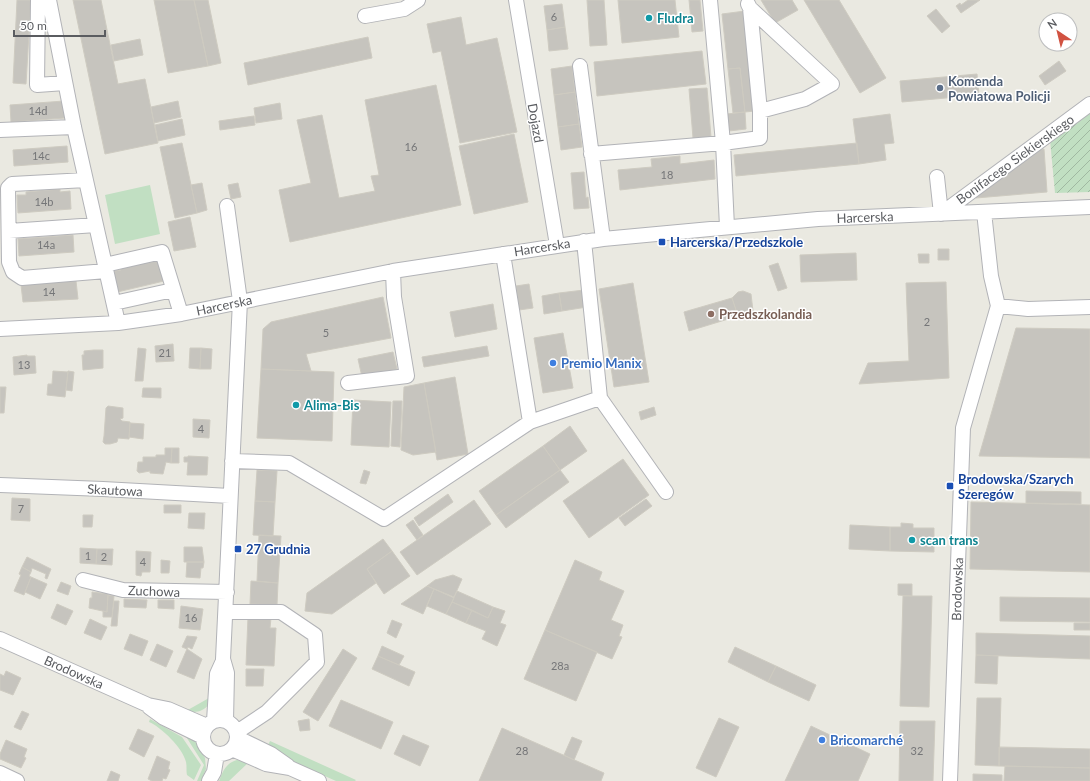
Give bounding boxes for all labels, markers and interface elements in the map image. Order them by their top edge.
house number: 6 [551,10,557,23]
place label: Fludra [657,10,694,26]
scale bar [14,12,105,38]
north arrow [1038,12,1078,52]
marker: Fludra [644,13,654,23]
text: N [1045,16,1059,31]
text: 50 m [20,18,47,33]
place label: Komenda Powiatowa Policji [948,73,1050,104]
marker: Komenda Powiatowa Policji [935,83,945,93]
street label: Dojazd [525,102,547,144]
house number: 14d [29,104,47,117]
street label: Bonifacego Siekierskiego [953,111,1077,207]
house number: 16 [405,140,417,153]
house number: 14c [32,149,50,162]
house number: 18 [661,168,673,181]
house number: 14b [35,195,53,208]
street label: Harcerska [836,208,894,226]
place label: Harcerska/Przedszkole [670,234,803,250]
street label: Harcerska [513,235,571,259]
marker: Harcerska/Przedszkole [657,237,667,247]
house number: 14a [37,238,55,251]
house number: 14 [43,285,56,298]
street label: Harcerska [194,291,254,319]
place label: Przedszkolandia [719,306,812,322]
marker: Przedszkolandia [706,309,716,319]
house number: 2 [924,315,930,328]
house number: 5 [323,326,329,339]
house number: 21 [159,346,171,359]
place label: Premio Manix [561,355,642,371]
house number: 13 [18,358,30,371]
marker: Premio Manix [548,358,558,368]
place label: Alima-Bis [303,397,360,413]
marker: Alima-Bis [291,400,301,410]
house number: 4 [198,422,205,435]
place label: Brodowska/Szarych Szeregów [958,471,1074,502]
street label: Skautowa [87,481,143,499]
marker: Brodowska/Szarych Szeregów [945,481,955,491]
house number: 7 [18,502,24,515]
place label: scan trans [920,532,979,548]
marker: scan trans [907,535,917,545]
place label: 27 Grudnia [246,541,310,557]
marker: 27 Grudnia [233,544,243,554]
house number: 1 [85,549,91,562]
house number: 2 [101,550,107,563]
house number: 4 [140,555,147,568]
street label: Brodowska [948,557,966,621]
street label: Zuchowa [128,582,180,600]
house number: 16 [185,611,197,624]
street label: Brodowska [42,652,106,692]
house number: 28a [551,659,569,672]
place label: Bricomarché [830,732,903,748]
marker: Bricomarché [817,735,827,745]
house number: 28 [516,744,528,757]
house number: 32 [911,744,923,757]

